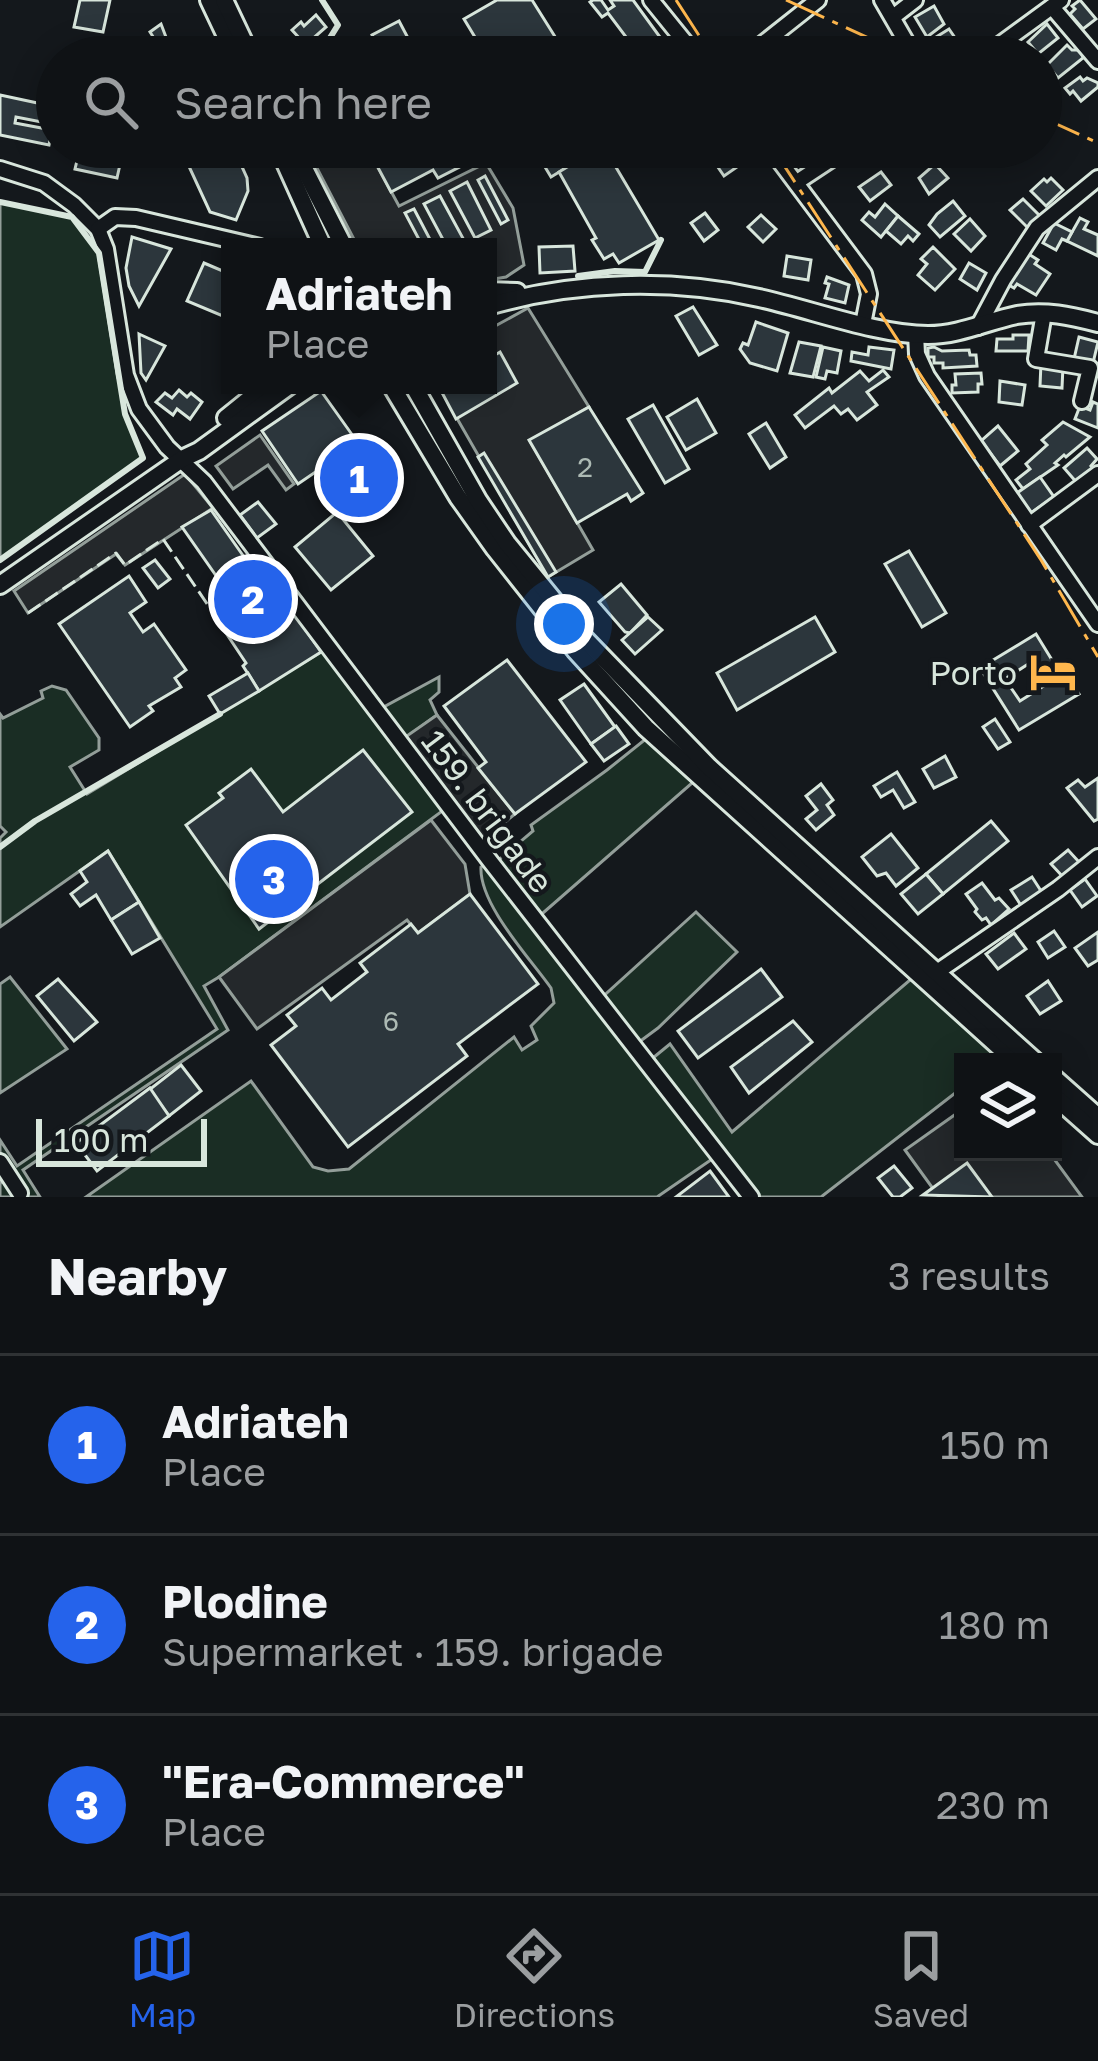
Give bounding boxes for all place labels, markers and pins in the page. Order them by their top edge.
pin: 1 [320,433,398,523]
pin: 2 [214,554,292,644]
hotel icon: Porto [1028,647,1078,697]
place label: Porto [929,653,1017,692]
pin: 3 [235,834,313,924]

